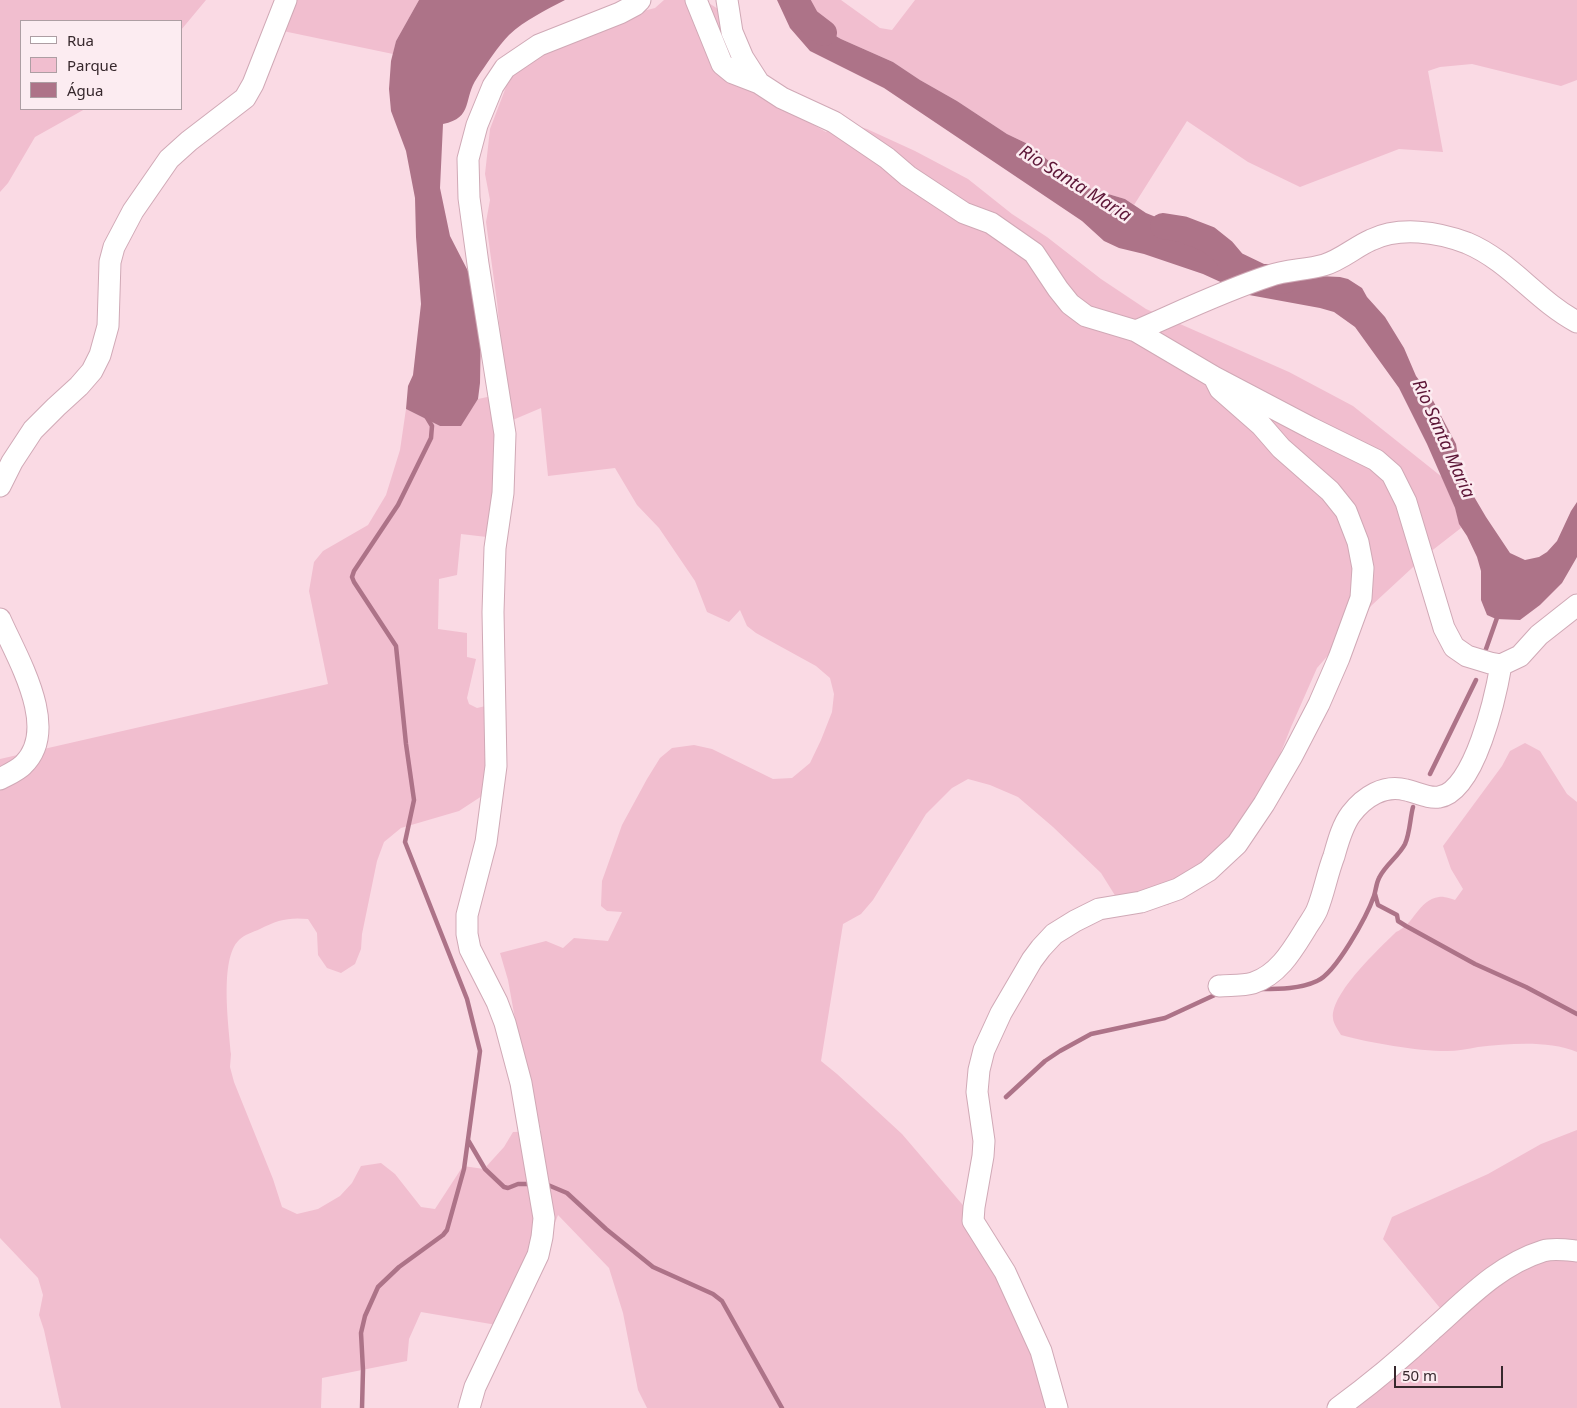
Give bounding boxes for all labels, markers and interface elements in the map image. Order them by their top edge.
legend [20,20,182,110]
text: Rua [67,30,94,50]
text: Parque [67,55,117,75]
text: Água [67,80,104,100]
water label: Rio Santa Maria [1015,141,1135,227]
water label: Rio Santa Maria [1407,376,1479,502]
scale bar [1397,1356,1506,1388]
text: 50 m [1402,1365,1437,1385]

